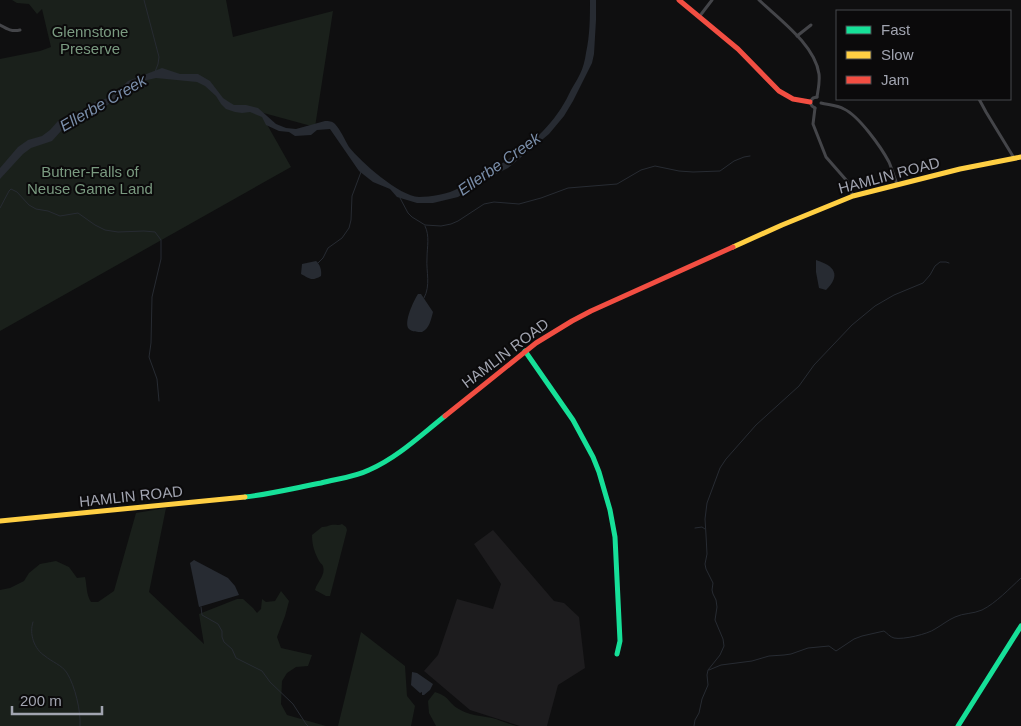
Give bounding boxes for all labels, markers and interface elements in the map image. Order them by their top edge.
legend [836,10,1011,100]
text: Fast [881,21,911,38]
park label: Glennstone Preserve [52,23,128,57]
text: Slow [881,46,914,63]
water label: Ellerbe Creek [57,71,150,135]
text: Jam [881,71,909,88]
water label: Ellerbe Creek [454,129,544,199]
street label: HAMLIN ROAD [836,153,942,197]
park label: Butner-Falls of Neuse Game Land [27,163,153,197]
street label: HAMLIN ROAD [458,315,552,391]
street label: HAMLIN ROAD [78,482,184,510]
scale bar [12,684,102,716]
text: 200 m [20,692,62,709]

